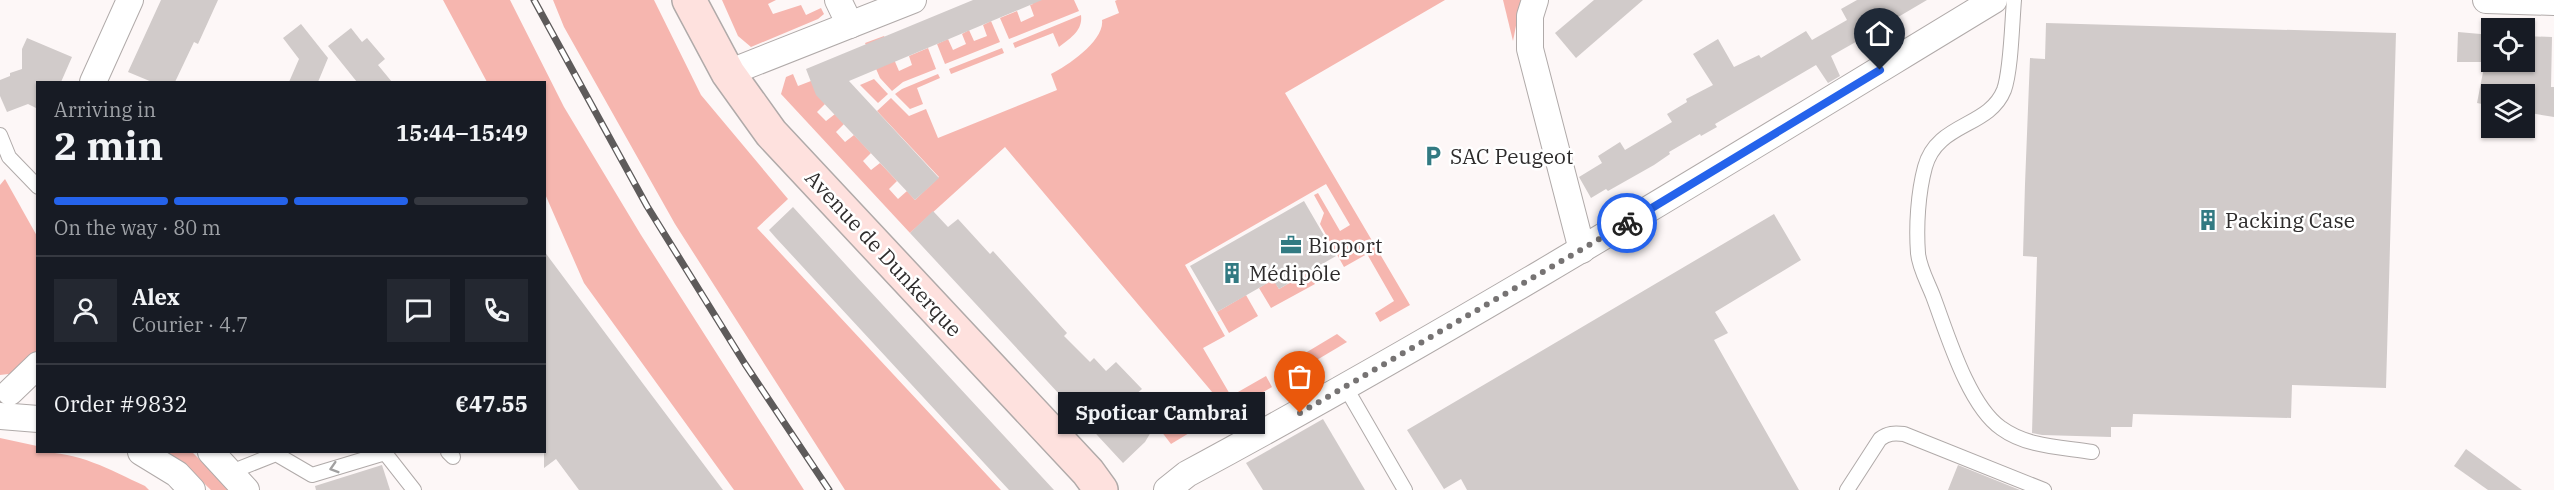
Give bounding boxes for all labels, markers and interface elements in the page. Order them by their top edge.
pin [1854,8,1905,70]
icon: home [1863,17,1896,50]
map controls [2481,18,2535,138]
button: locate [2481,18,2535,72]
button: layers [2481,84,2535,138]
text: Arriving in [54,96,156,123]
text: 15:44–15:49 [396,118,528,147]
text: 2 min [54,120,163,171]
place label: SAC Peugeot [1450,142,1573,170]
parking icon: SAC Peugeot [1421,144,1445,168]
street label: Avenue de Dunkerque [799,164,969,342]
courier [1597,193,1657,253]
place label: Packing Case [2225,206,2355,234]
icon: bike [1611,207,1644,240]
building icon: Packing Case [2196,208,2220,232]
text: On the way · 80 m [54,214,221,241]
place label: Bioport [1308,231,1382,259]
office icon: Bioport [1279,233,1303,257]
place label: Médipôle [1249,259,1341,287]
building icon: Médipôle [1220,261,1244,285]
button: person [54,279,117,342]
button: chat [387,279,450,342]
button: phone [465,279,528,342]
text: Alex [132,282,180,311]
text: Courier · 4.7 [132,311,248,338]
pin [1274,351,1325,413]
icon: bag [1283,360,1316,393]
text: Order #9832 [54,389,188,418]
text: €47.55 [455,389,528,418]
callout: Spoticar Cambrai [1057,392,1264,434]
text: Spoticar Cambrai [1075,399,1248,426]
one-way arrow [329,461,340,474]

